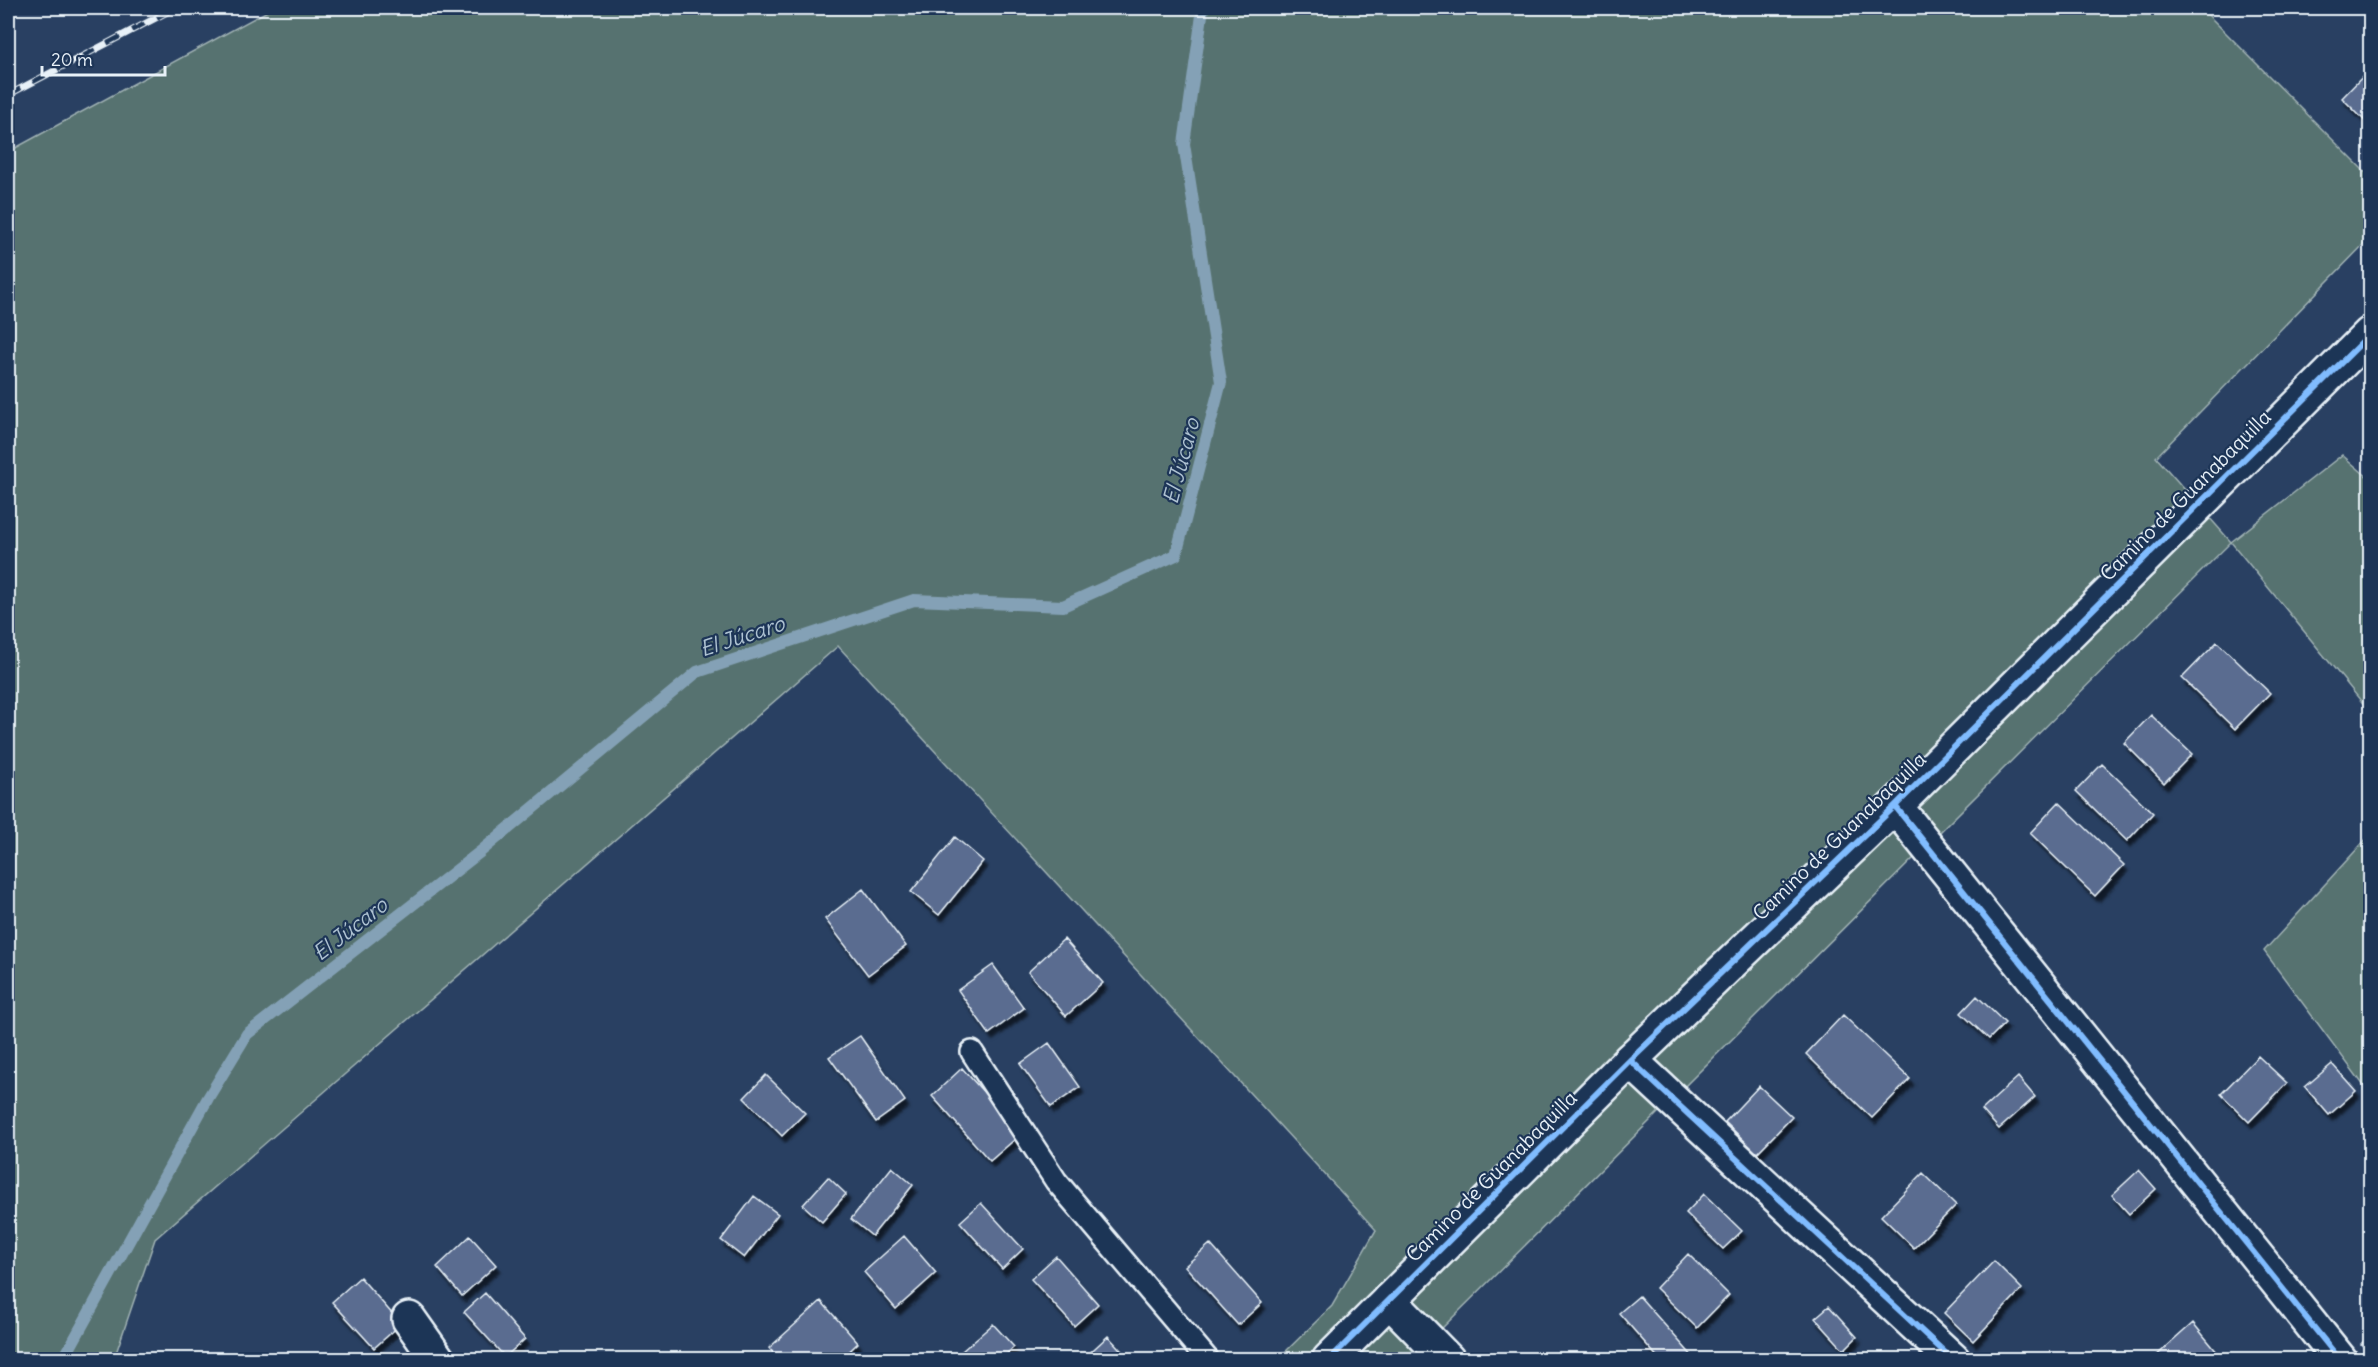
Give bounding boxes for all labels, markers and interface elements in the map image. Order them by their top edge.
scale bar [42,39,165,77]
text: 20 m [51,48,93,71]
street label: Camino de Guanabaquilla [2094,404,2276,586]
water label: El Júcaro [1157,414,1206,507]
water label: El Júcaro [696,609,789,662]
street label: Camino de Guanabaquilla [1747,747,1931,925]
water label: El Júcaro [307,891,394,967]
street label: Camino de Guanabaquilla [1400,1085,1582,1267]

